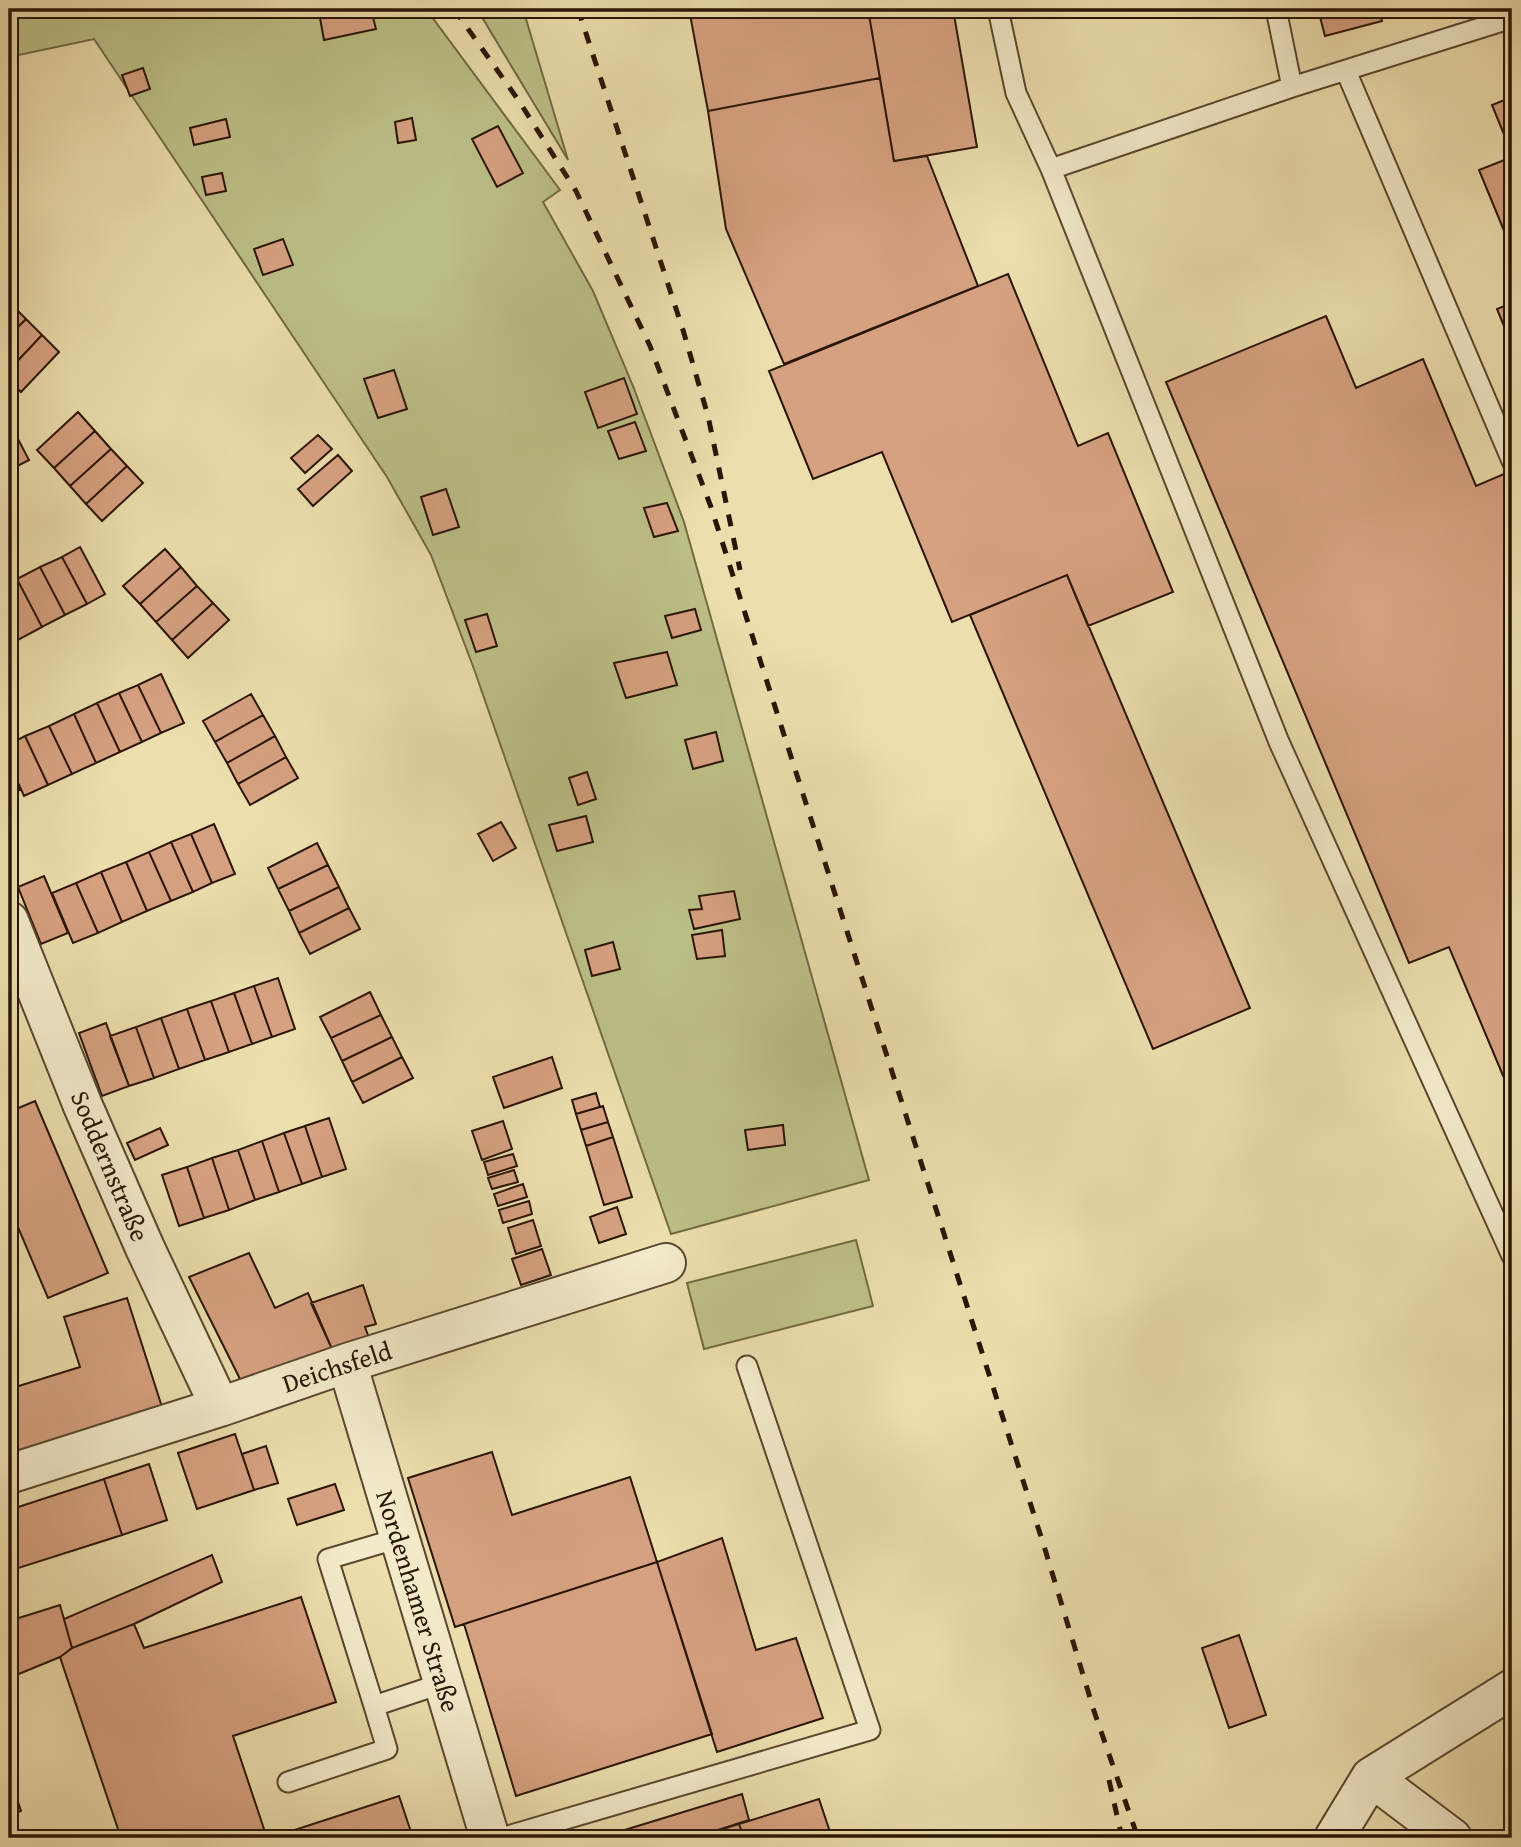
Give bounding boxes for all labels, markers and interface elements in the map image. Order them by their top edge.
street label: Soddernstraße [61,1084,160,1247]
street label: Deichsfeld [277,1330,397,1403]
street label: Nordenhamer Straße [366,1485,471,1717]

